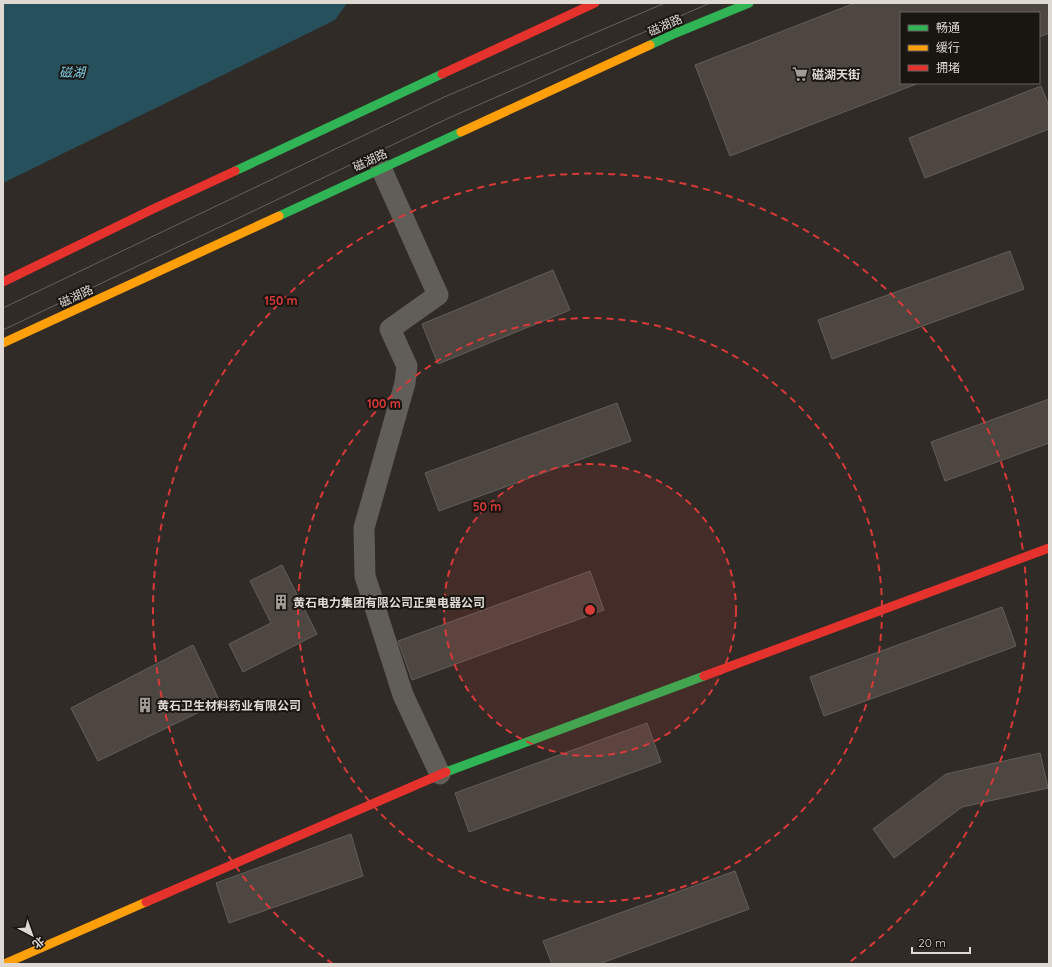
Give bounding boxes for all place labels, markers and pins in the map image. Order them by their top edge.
supermarket icon: 磁湖天街 [791,65,809,83]
place label: 磁湖天街 [812,67,860,82]
building icon: 黄石电力集团有限公司正奥电器公司 [272,593,290,611]
place label: 黄石电力集团有限公司正奥电器公司 [293,595,485,610]
centre of rings [583,603,597,617]
building icon: 黄石卫生材料药业有限公司 [136,696,154,714]
place label: 黄石卫生材料药业有限公司 [157,698,301,713]

